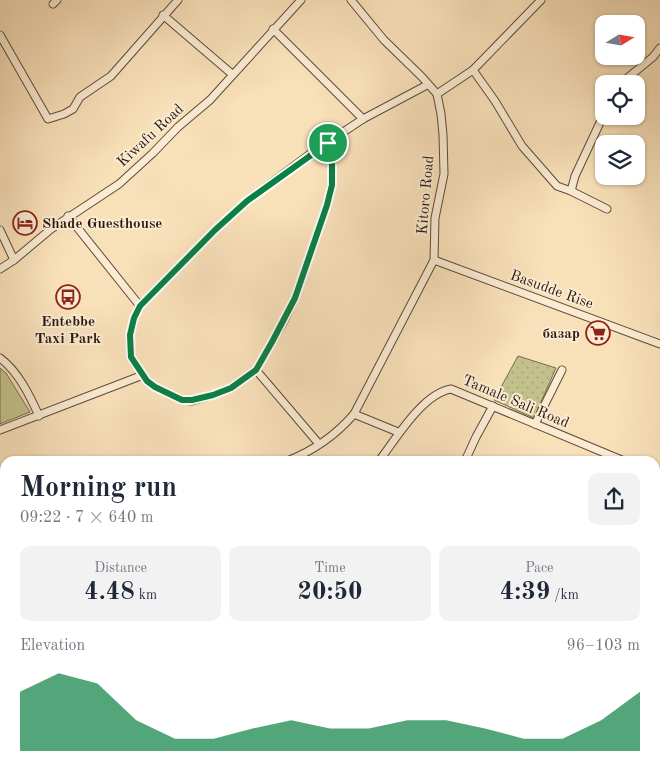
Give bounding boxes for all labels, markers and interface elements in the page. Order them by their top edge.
north arrow [595,15,645,65]
map controls [595,15,645,185]
button: locate [595,75,645,125]
street label: Kiwafu Road [115,102,187,170]
pin [307,122,349,164]
icon: arrive [314,129,342,157]
button: layers [595,135,645,185]
street label: Kitoro Road [416,155,437,235]
hotel icon: Shade Guesthouse [12,210,38,236]
place label: Shade Guesthouse [42,217,162,232]
street label: Basudde Rise [508,268,595,312]
bus stop icon: Entebbe Taxi Park [55,284,81,310]
place label: Entebbe Taxi Park [35,315,102,347]
supermarket icon: базар [585,320,611,346]
place label: базар [542,327,580,342]
street label: Tamale Sali Road [460,373,571,432]
button: share [588,473,640,525]
text: Morning run [20,475,177,503]
text: 09:22 · 7 × 640 m [20,510,153,526]
text: Distance [94,561,147,575]
text: Time [314,561,346,575]
text: Pace [525,561,554,575]
text: 4.48 [84,580,135,605]
text: 20:50 [297,580,363,605]
text: 4:39 [500,580,550,605]
text: km [135,588,157,602]
text: /km [550,588,579,602]
text: Elevation [20,638,85,654]
text: 96–103 m [566,638,640,654]

